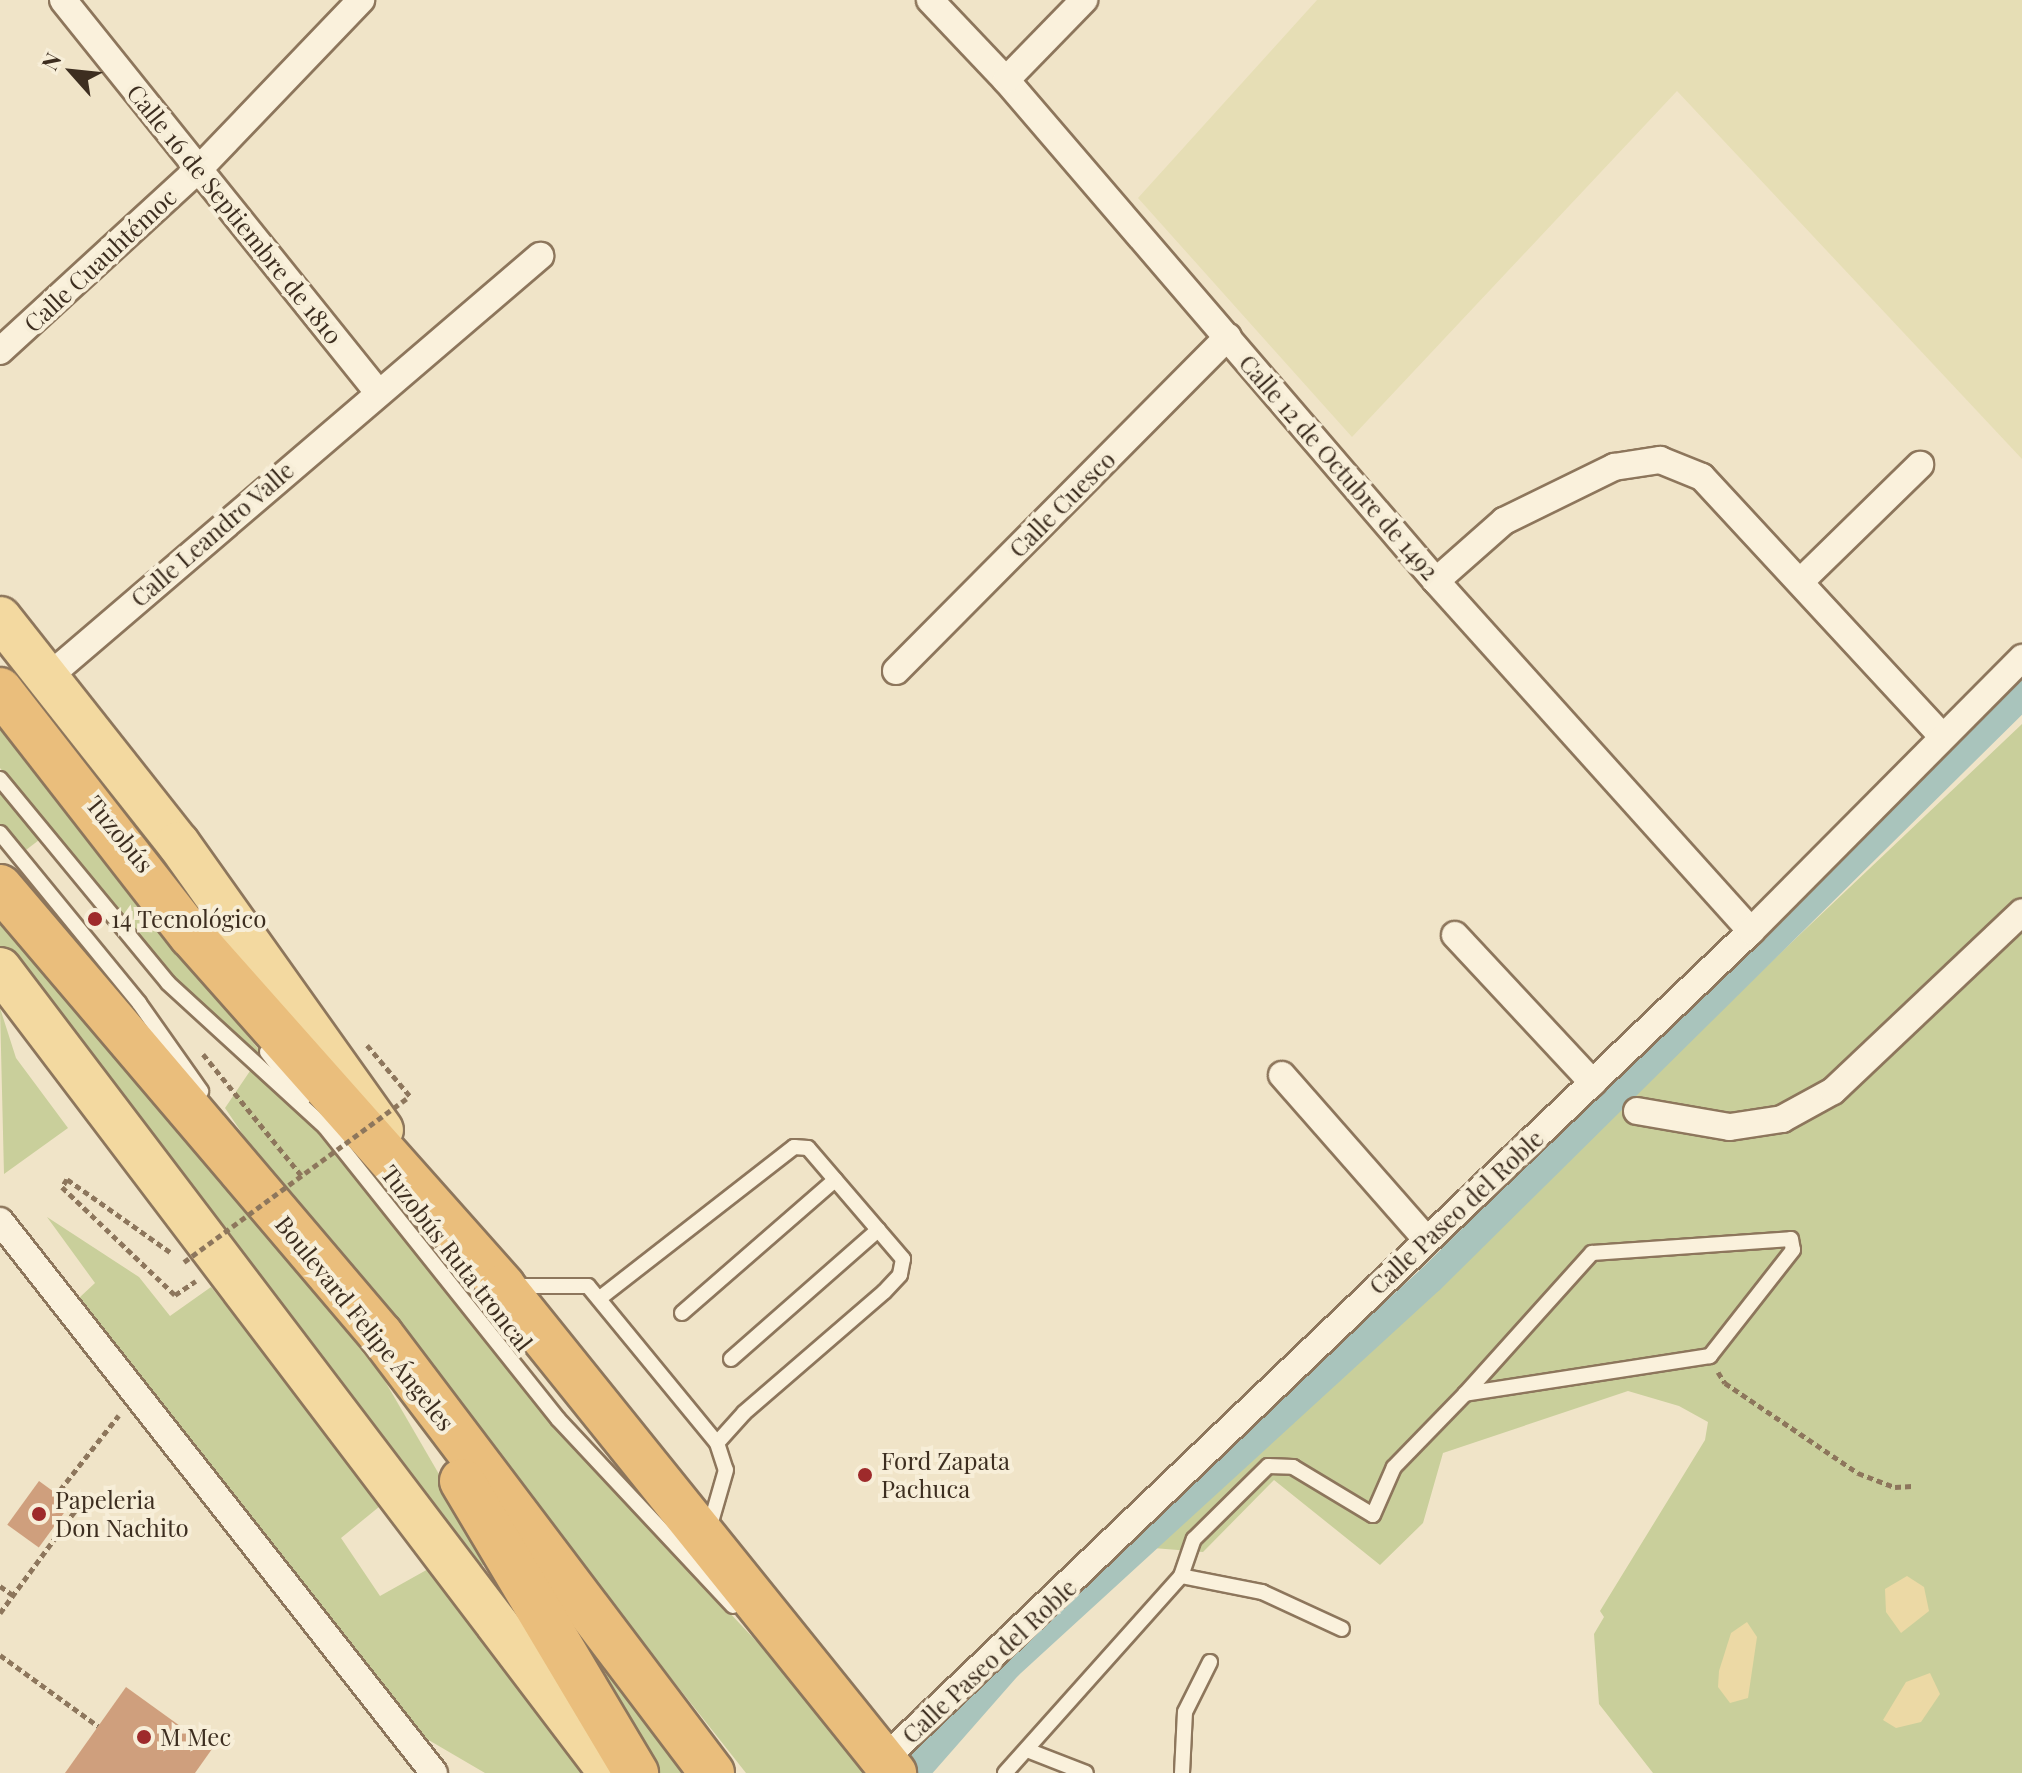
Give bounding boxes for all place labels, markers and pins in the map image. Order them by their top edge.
place label: 14 Tecnológico [111,905,267,933]
marker: 14 Tecnológico [86,910,104,928]
place label: Ford Zapata Pachuca [881,1447,1010,1503]
marker: Ford Zapata Pachuca [856,1466,874,1484]
place label: Papeleria Don Nachito [55,1486,189,1542]
marker: Papeleria Don Nachito [30,1505,48,1523]
place label: M Mec [160,1723,231,1751]
marker: M Mec [135,1728,153,1746]

